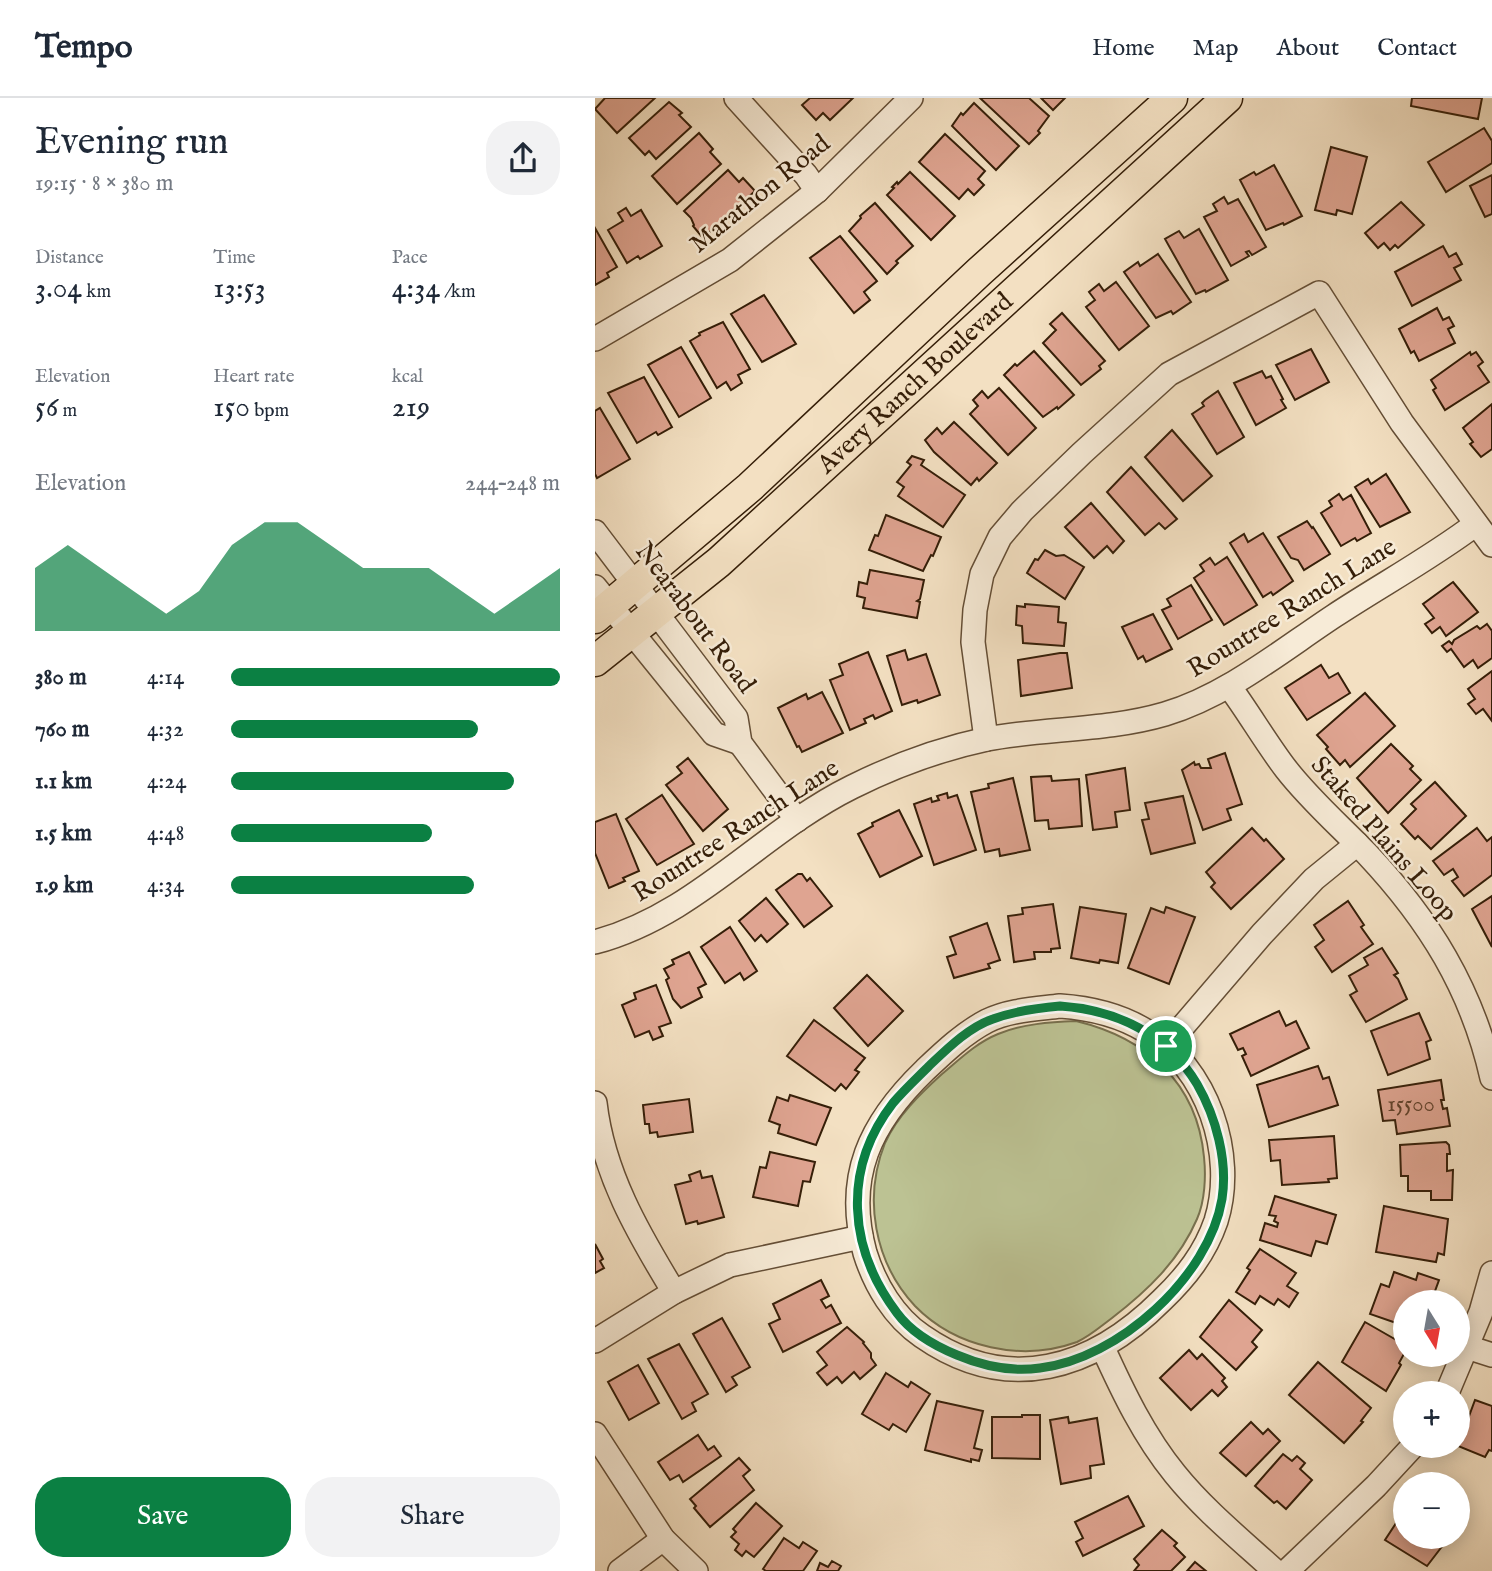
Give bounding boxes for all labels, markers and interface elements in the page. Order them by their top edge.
text: Tempo [35,27,133,69]
text: Home [1092,33,1155,64]
text: Map [1193,33,1239,64]
text: About [1277,33,1339,64]
text: Contact [1377,33,1457,64]
text: Evening run [35,119,229,167]
button: share [486,121,560,195]
street label: Marathon Road [683,127,837,261]
text: 19:15 · 8 × 380 m [35,169,173,198]
text: Distance [35,246,104,270]
text: Time [213,246,256,270]
text: Pace [392,246,428,270]
text: 3.04 [35,270,82,308]
text: 13:53 [213,270,266,308]
text: 4:34 [392,270,440,308]
text: km [82,280,111,304]
text: /km [440,280,476,304]
street label: Avery Ranch Boulevard [809,285,1020,481]
text: Elevation [35,365,110,389]
text: Heart rate [213,365,294,389]
text: kcal [392,365,423,389]
text: 56 [35,389,58,427]
text: 150 [213,389,250,427]
text: 219 [392,389,430,427]
text: m [58,399,77,423]
text: bpm [250,399,289,423]
text: Elevation [35,469,126,498]
text: 244–248 m [465,469,560,498]
street label: Rountree Ranch Lane [1182,530,1402,686]
street label: Nearabout Road [628,536,763,700]
text: 380 m [35,663,87,692]
text: 4:14 [147,663,184,692]
text: 760 m [35,715,90,744]
text: 4:32 [147,715,184,744]
street label: Staked Plains Loop [1303,749,1465,929]
street label: Rountree Ranch Lane [626,752,846,910]
text: 1.1 km [35,767,92,796]
text: 4:24 [147,767,186,796]
text: 1.5 km [35,819,92,848]
text: 4:48 [147,819,185,848]
text: 1.9 km [35,871,94,900]
text: 4:34 [147,871,184,900]
pin [1136,1016,1196,1076]
icon: arrive [1147,1027,1185,1065]
house number: 15500 [1387,1090,1435,1119]
north arrow [1393,1290,1470,1367]
map controls [1393,1290,1470,1549]
button: + [1393,1381,1470,1458]
button: − [1393,1472,1470,1549]
button: Save [35,1477,291,1557]
button: Share [305,1477,560,1557]

